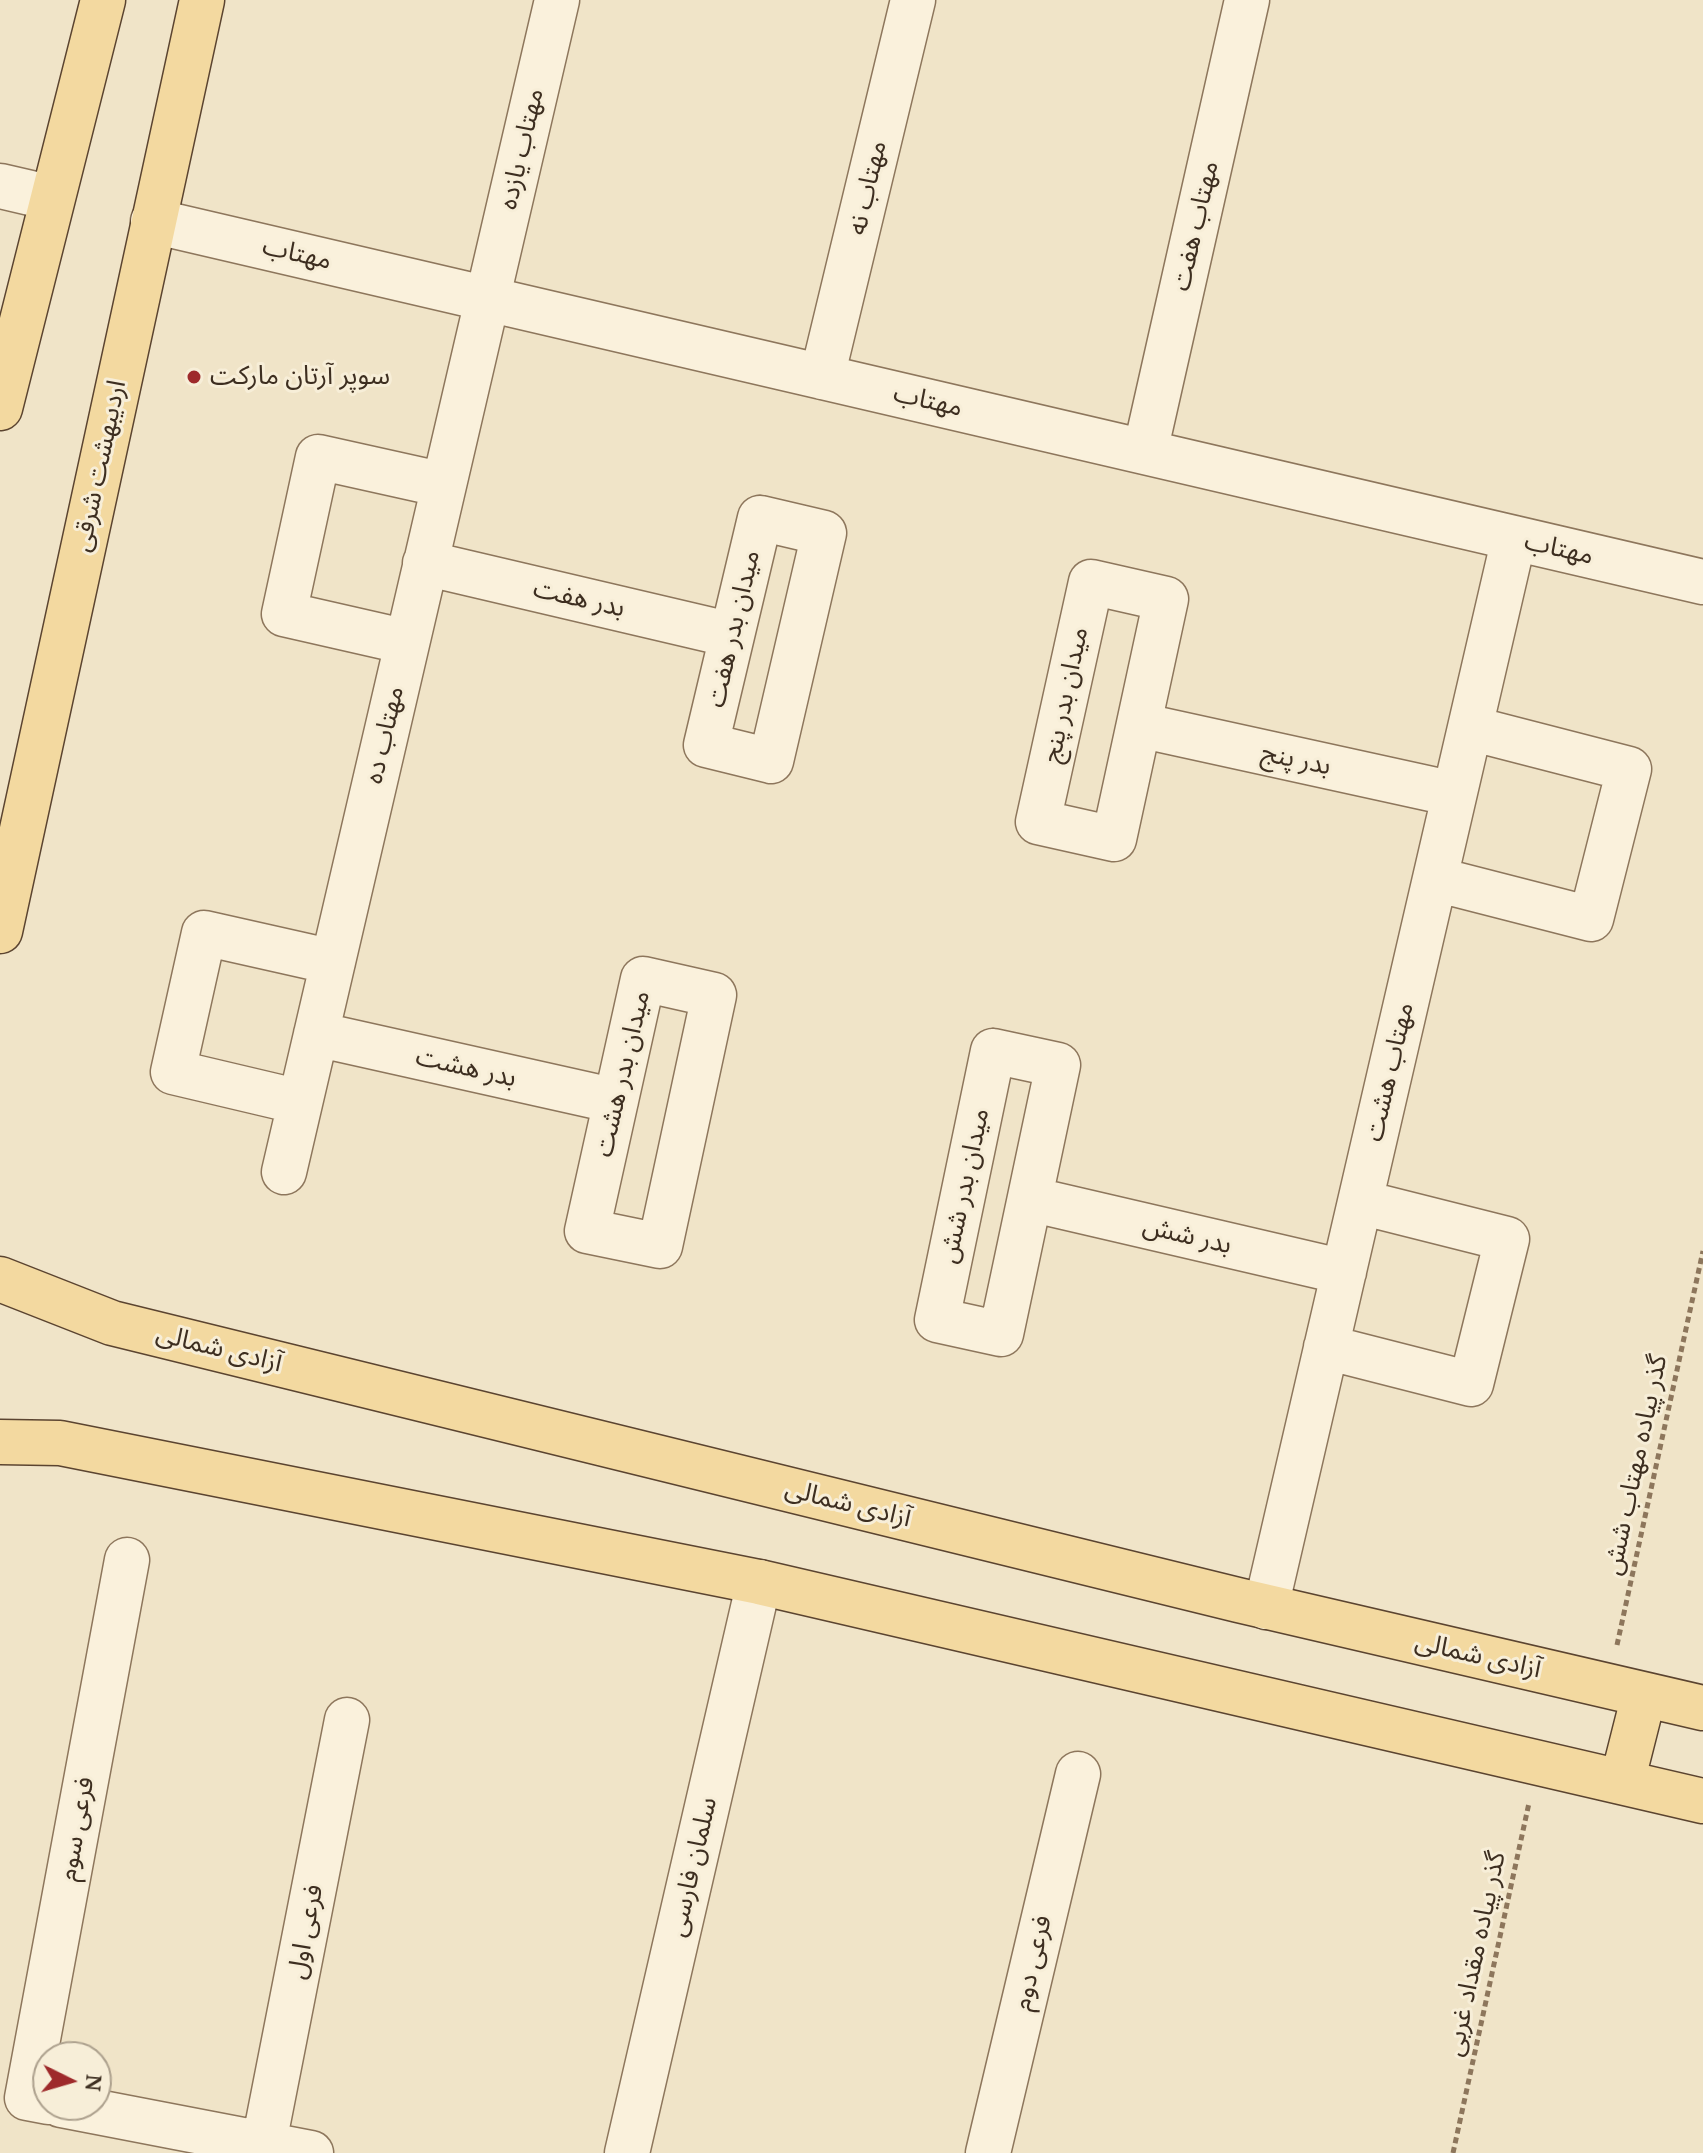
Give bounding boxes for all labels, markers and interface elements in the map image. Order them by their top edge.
street label: مهتاب یازده [493,85,551,213]
street label: مهتاب نه [842,138,894,238]
street label: مهتاب هفت [1166,158,1226,294]
street label: مهتاب [259,231,335,277]
place label: سوپر آرتان مارکت [210,361,390,393]
marker: سوپر آرتان مارکت [185,368,203,386]
street label: اردیبهشت شرقی [67,377,133,555]
street label: مهتاب [890,378,966,424]
street label: مهتاب [1521,526,1597,572]
street label: میدان بدر هفت [701,547,767,711]
street label: بدر هفت [530,573,628,625]
street label: میدان بدر پنج [1036,624,1096,766]
street label: مهتاب ده [359,683,411,787]
street label: بدر پنج [1258,737,1334,783]
street label: میدان بدر هشت [589,988,657,1160]
street label: مهتاب هشت [1359,999,1421,1145]
street label: بدر هشت [413,1041,519,1095]
street label: میدان بدر شش [933,1106,997,1266]
street label: بدر شش [1140,1211,1234,1261]
street label: آزادی شمالی [153,1318,285,1380]
street label: گذر پیاده مهتاب شش [1597,1352,1675,1578]
street label: آزادی شمالی [782,1473,914,1535]
street label: آزادی شمالی [1412,1626,1544,1686]
street label: فرعی سوم [53,1775,101,1883]
street label: سلمان فارسی [662,1794,724,1940]
street label: گذر پیاده مقداد غربی [1439,1849,1513,2059]
street label: فرعی اول [282,1882,330,1982]
street label: فرعی دوم [1007,1913,1059,2013]
north arrow [32,2041,112,2121]
text: N [79,2073,110,2093]

